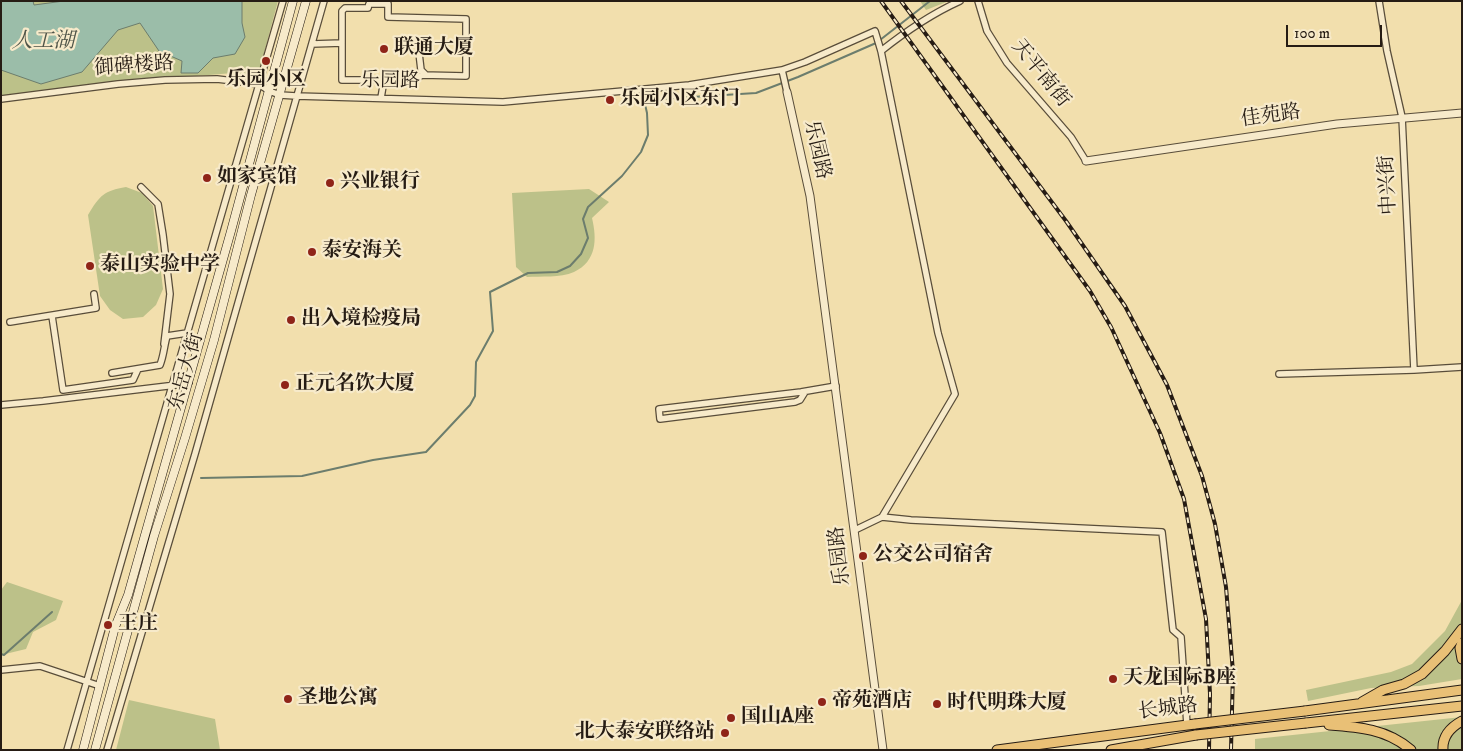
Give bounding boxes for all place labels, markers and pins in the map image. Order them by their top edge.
place label: 联通大厦 [394,37,474,61]
marker: 联通大厦 [378,43,390,55]
marker: 乐园小区 [260,55,272,67]
place label: 乐园小区 [226,69,306,93]
place label: 乐园小区东门 [620,88,740,112]
marker: 乐园小区东门 [604,94,616,106]
place label: 如家宾馆 [217,166,297,190]
place label: 兴业银行 [340,171,420,195]
marker: 如家宾馆 [201,172,213,184]
marker: 兴业银行 [324,177,336,189]
place label: 泰安海关 [322,240,402,264]
marker: 泰安海关 [306,246,318,258]
place label: 泰山实验中学 [100,254,220,278]
marker: 泰山实验中学 [84,260,96,272]
place label: 出入境检疫局 [301,308,421,332]
marker: 出入境检疫局 [285,314,297,326]
place label: 正元名饮大厦 [295,373,415,397]
marker: 正元名饮大厦 [279,379,291,391]
place label: 公交公司宿舍 [873,544,993,568]
marker: 公交公司宿舍 [857,550,869,562]
place label: 王庄 [118,613,158,637]
marker: 王庄 [102,619,114,631]
place label: 天龙国际B座 [1123,667,1236,691]
marker: 天龙国际B座 [1107,673,1119,685]
place label: 圣地公寓 [298,687,378,711]
place label: 帝苑酒店 [832,690,912,714]
place label: 时代明珠大厦 [947,692,1067,716]
marker: 圣地公寓 [282,693,294,705]
marker: 帝苑酒店 [816,696,828,708]
marker: 时代明珠大厦 [931,698,943,710]
place label: 国山A座 [741,706,814,730]
marker: 国山A座 [725,712,737,724]
place label: 北大泰安联络站 [575,721,715,745]
marker: 北大泰安联络站 [719,727,731,739]

